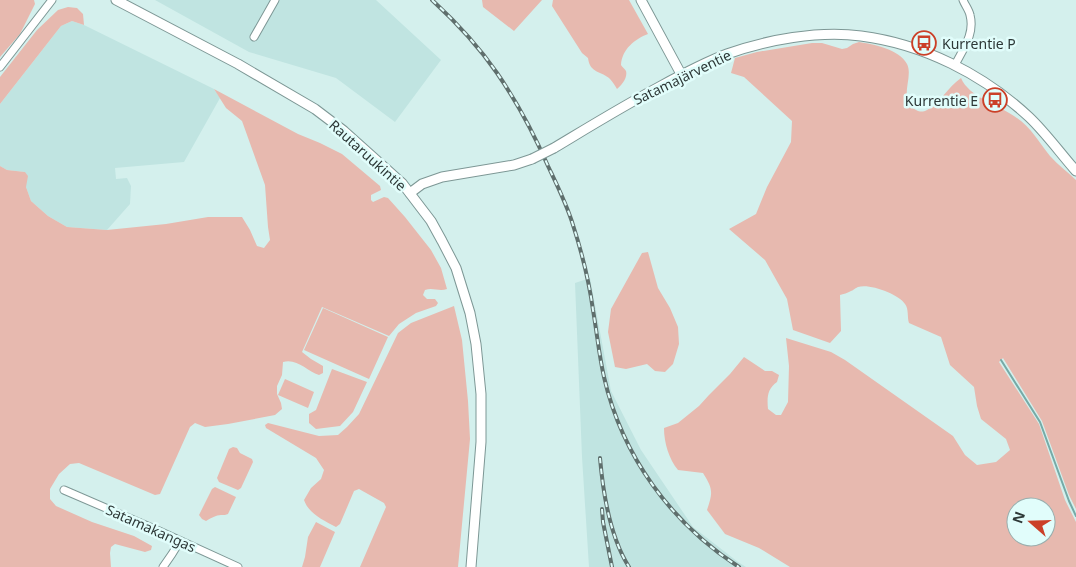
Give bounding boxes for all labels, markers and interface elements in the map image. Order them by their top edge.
bus stop icon: Kurrentie P [911,30,937,56]
place label: Kurrentie P [942,34,1016,53]
street label: Satamajärventie [630,45,734,109]
bus stop icon: Kurrentie E [982,87,1008,113]
place label: Kurrentie E [905,91,978,110]
street label: Rautaruukintie [325,115,411,195]
north arrow [1006,497,1056,547]
street label: Satamakangas [103,500,199,556]
text: N [1007,509,1029,526]

